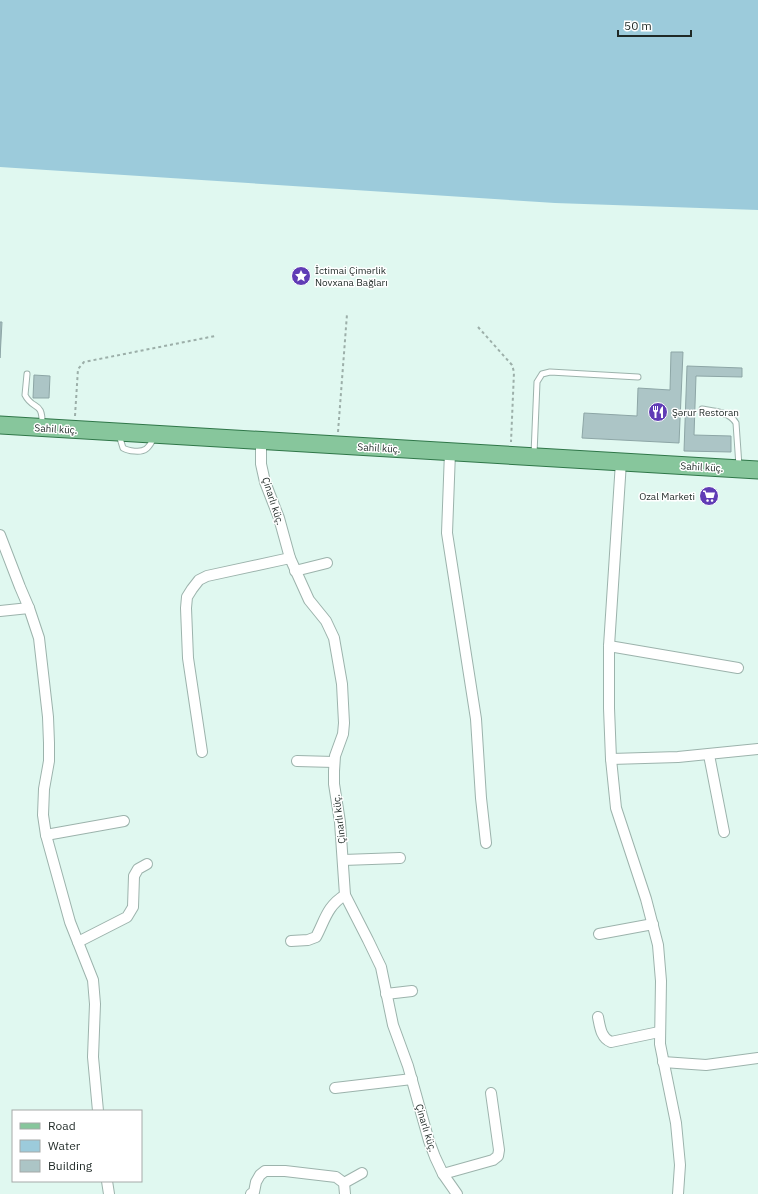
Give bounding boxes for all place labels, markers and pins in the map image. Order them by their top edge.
place label: İctimai Çimərlik Novxana Bağları [315,264,388,289]
place icon: İctimai Çimərlik Novxana Bağları [290,265,312,287]
restaurant icon: Şərur Restoran [647,401,669,423]
place label: Şərur Restoran [672,406,739,419]
supermarket icon: Ozal Marketi [698,485,720,507]
place label: Ozal Marketi [639,490,695,503]

